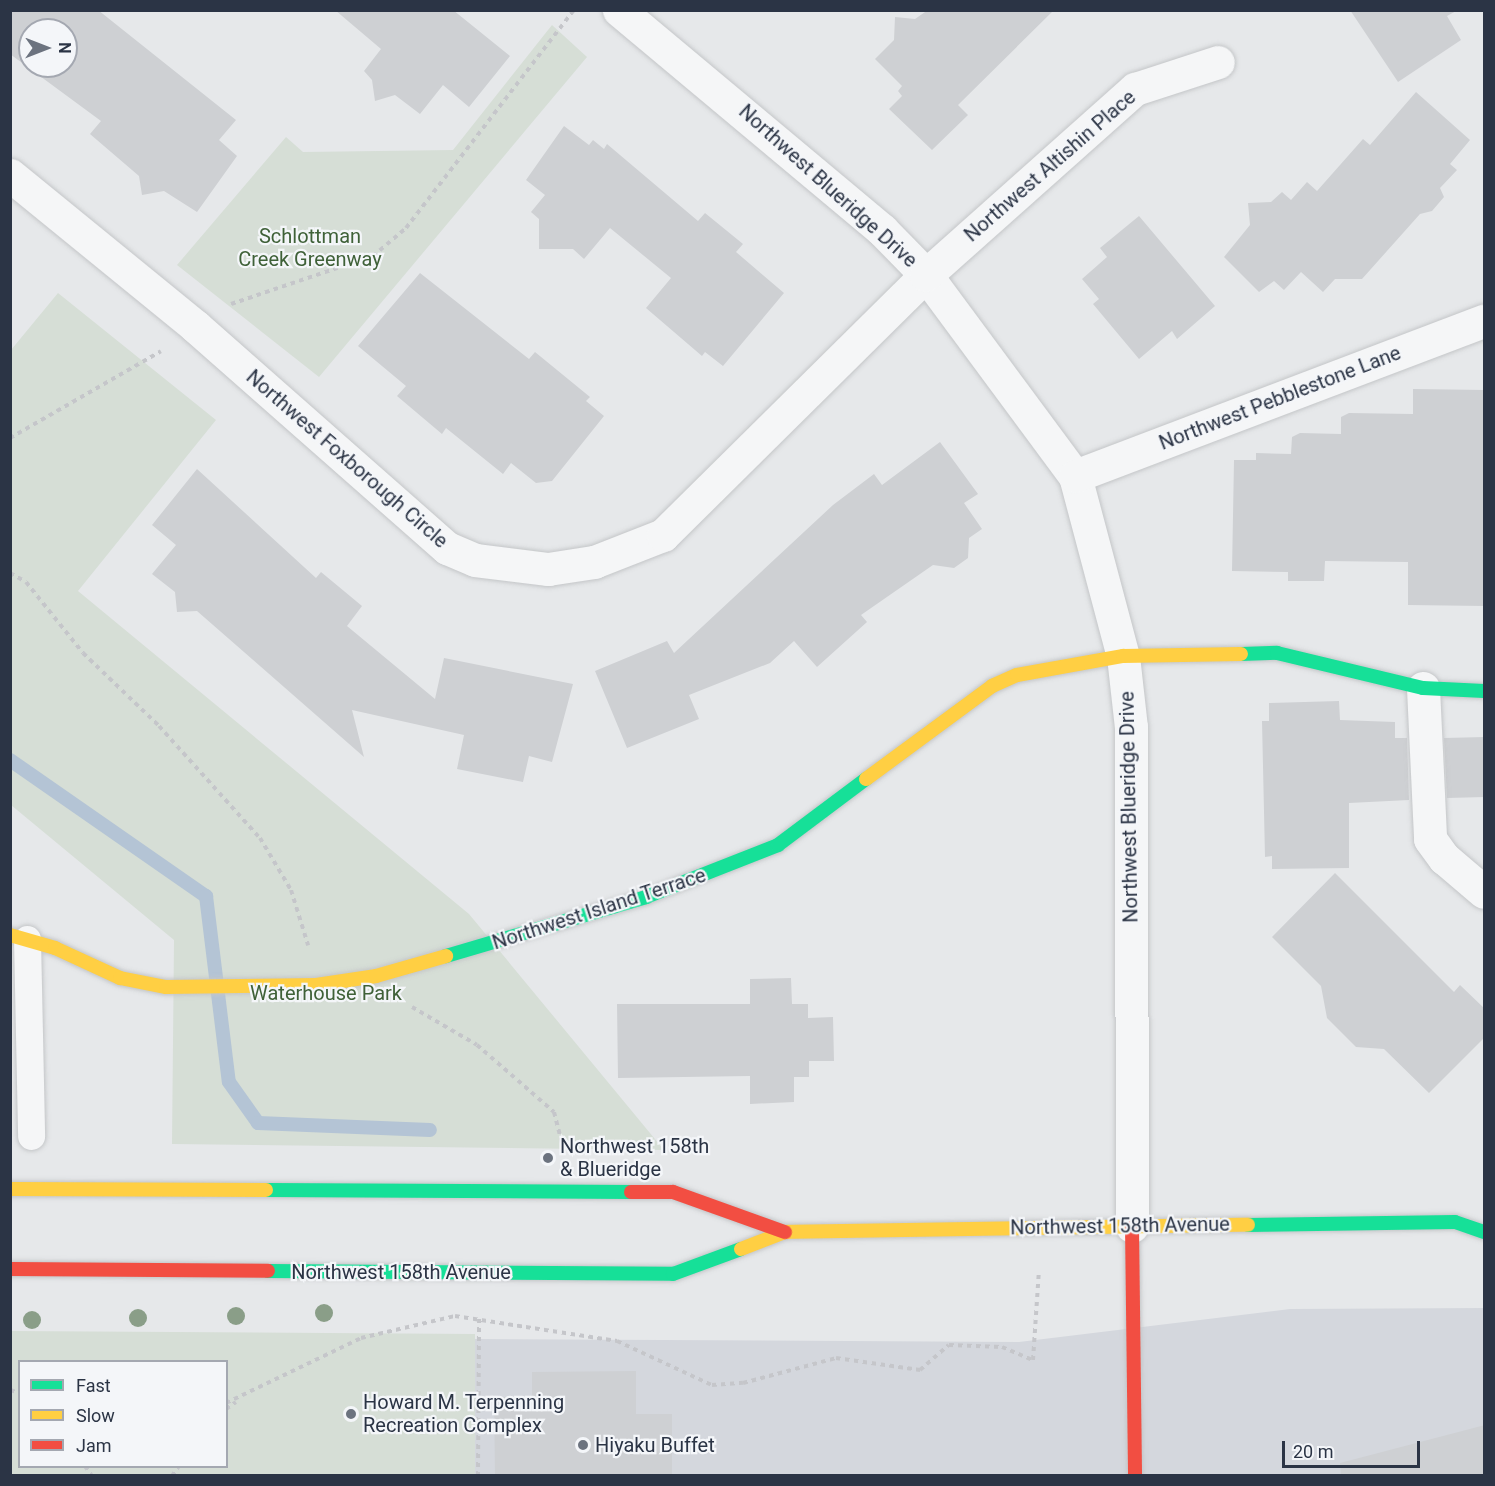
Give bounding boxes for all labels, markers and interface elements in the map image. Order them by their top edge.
north arrow [18,18,78,78]
text: N [55,42,74,54]
street label: Northwest Altishin Place [960,85,1140,247]
street label: Northwest Blueridge Drive [734,100,922,272]
park label: Schlottman Creek Greenway [238,224,382,271]
street label: Northwest Pebblestone Lane [1156,341,1404,455]
street label: Northwest Foxborough Circle [241,365,453,553]
street label: Northwest Blueridge Drive [1115,691,1143,923]
street label: Northwest Island Terrace [489,863,709,955]
park label: Waterhouse Park [250,981,402,1005]
place label: Northwest 158th & Blueridge [560,1134,709,1181]
marker: Northwest 158th & Blueridge [541,1151,555,1165]
street label: Northwest 158th Avenue [1010,1212,1230,1240]
street label: Northwest 158th Avenue [291,1260,511,1284]
legend [18,1360,228,1468]
text: Fast [76,1375,111,1396]
place label: Howard M. Terpenning Recreation Complex [363,1390,565,1437]
text: Slow [76,1405,115,1426]
marker: Howard M. Terpenning Recreation Complex [344,1407,358,1421]
scale bar [1285,1429,1423,1467]
place label: Hiyaku Buffet [595,1433,715,1457]
text: Jam [76,1435,112,1456]
marker: Hiyaku Buffet [576,1438,590,1452]
text: 20 m [1293,1441,1333,1462]

